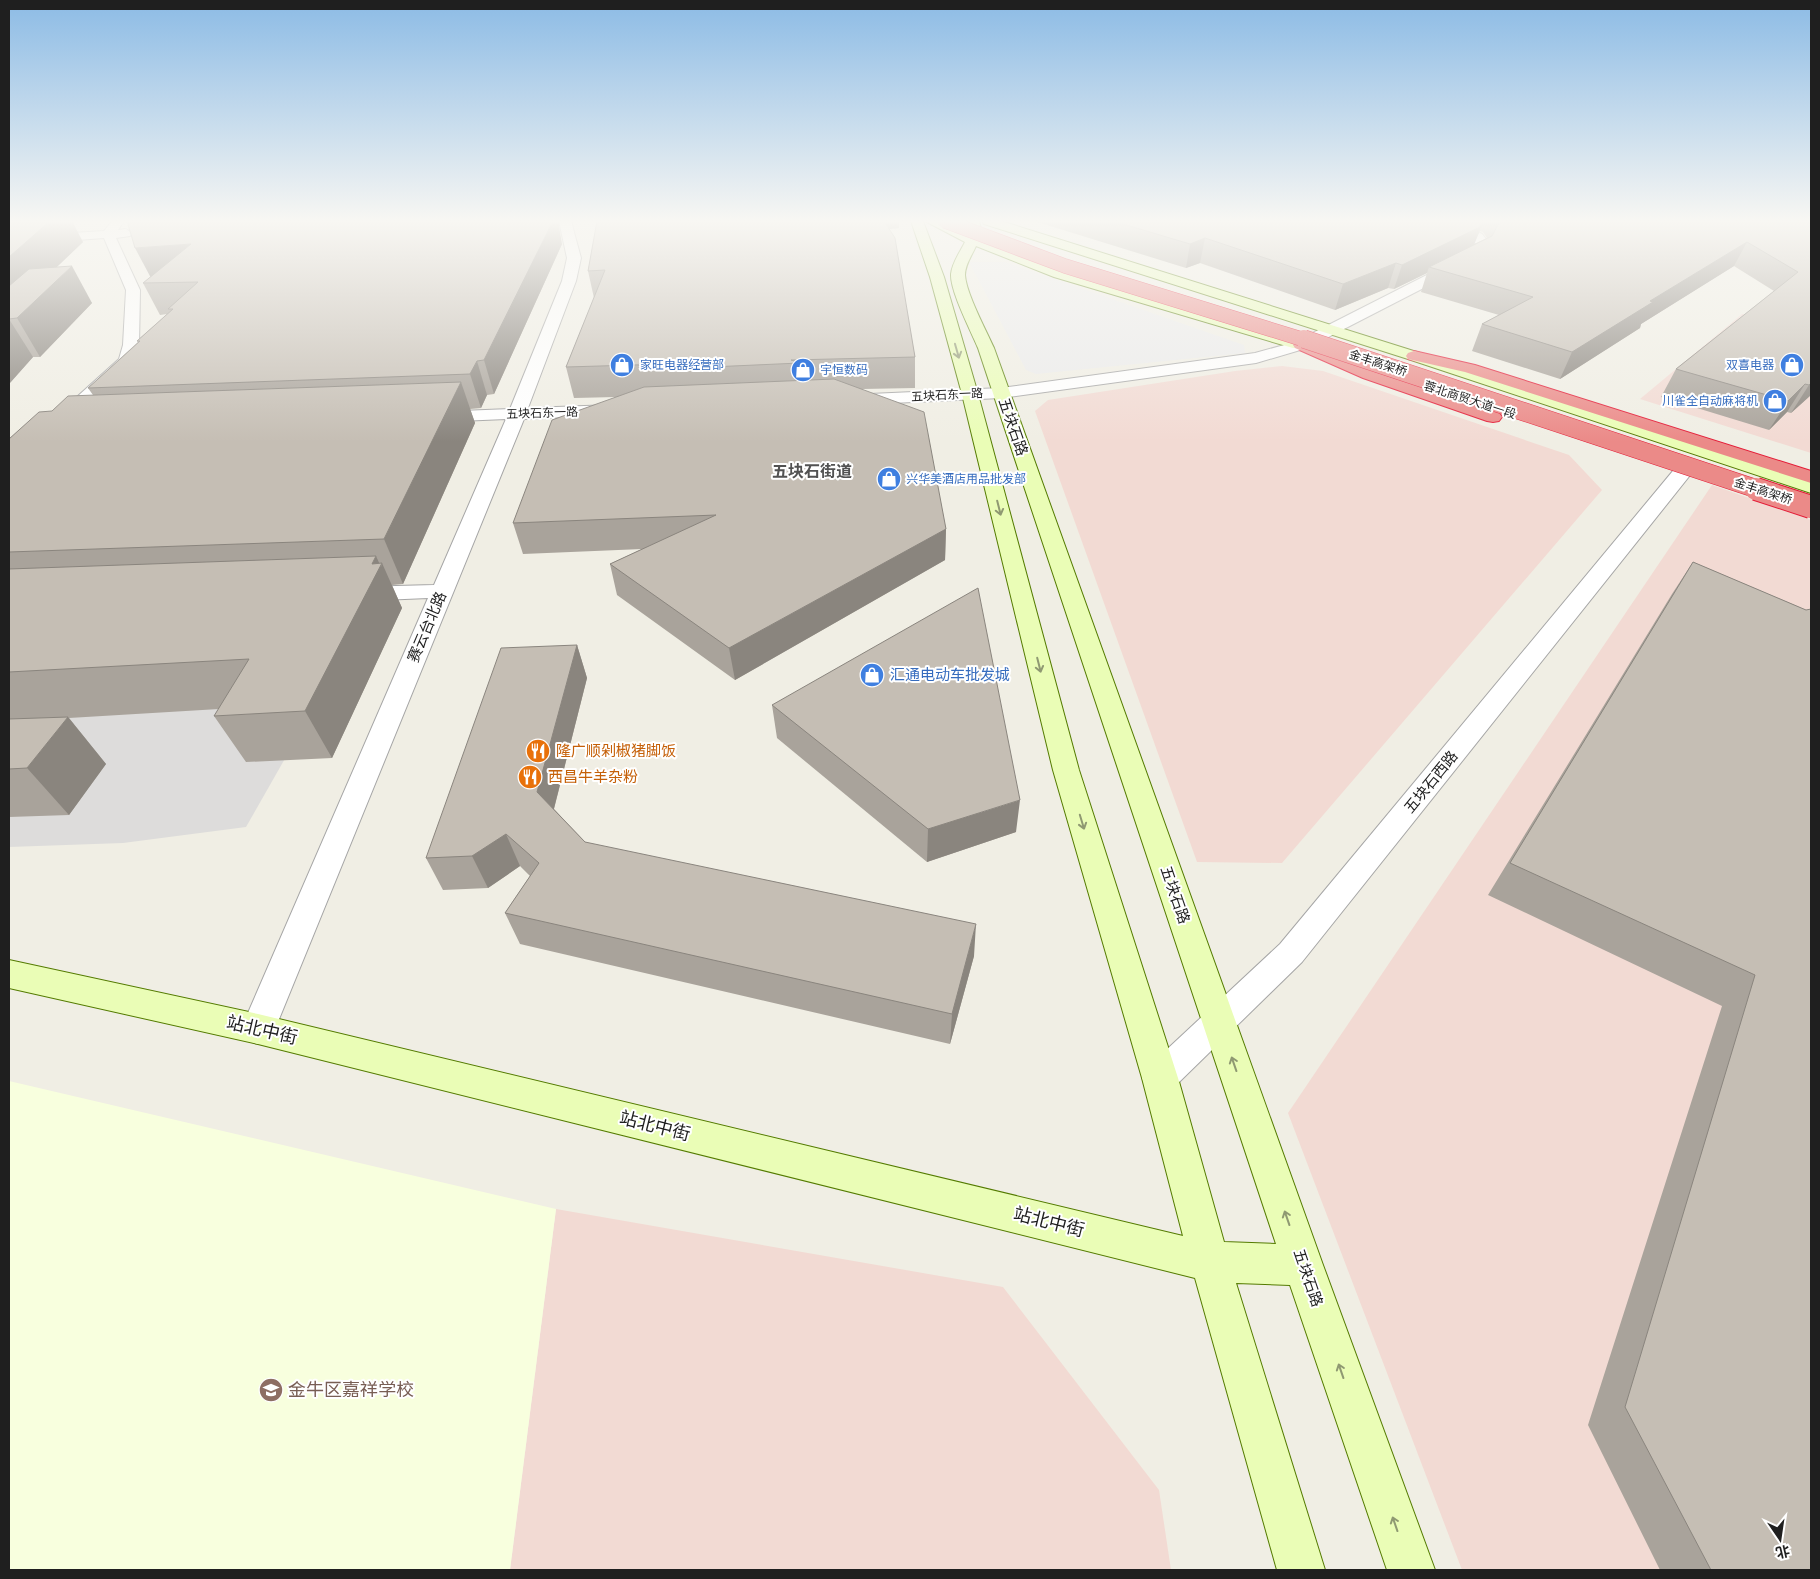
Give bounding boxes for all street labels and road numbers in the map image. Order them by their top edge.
street label: 金丰高架桥 [1347,347,1409,379]
street label: 蓉北商贸大道一段 [1422,379,1518,421]
street label: 五块石东一路 [911,386,983,404]
street label: 五块石路 [995,396,1031,458]
street label: 五块石东一路 [506,405,578,421]
street label: 金丰高架桥 [1732,475,1794,507]
street label: 赛云台北路 [404,589,450,665]
street label: 五块石西路 [1400,747,1462,817]
street label: 五块石路 [1157,864,1193,926]
street label: 站北中街 [224,1011,300,1049]
street label: 站北中街 [617,1107,693,1145]
street label: 站北中街 [1011,1203,1087,1241]
street label: 五块石路 [1290,1247,1326,1309]

